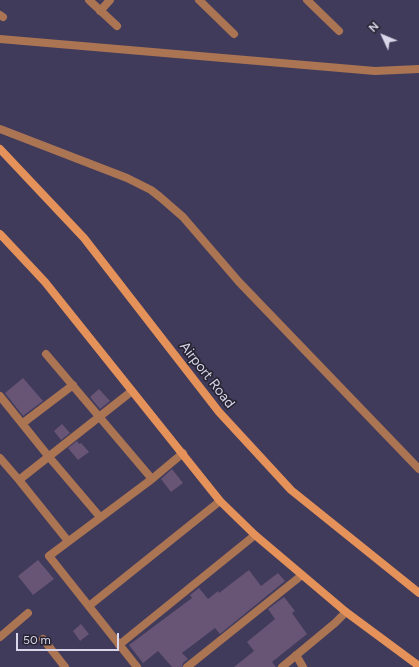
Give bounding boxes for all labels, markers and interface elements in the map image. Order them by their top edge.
north arrow [363,16,403,56]
text: N [366,20,382,35]
street label: Airport Road [176,338,238,412]
scale bar [18,625,121,651]
text: 50 m [23,633,51,647]

